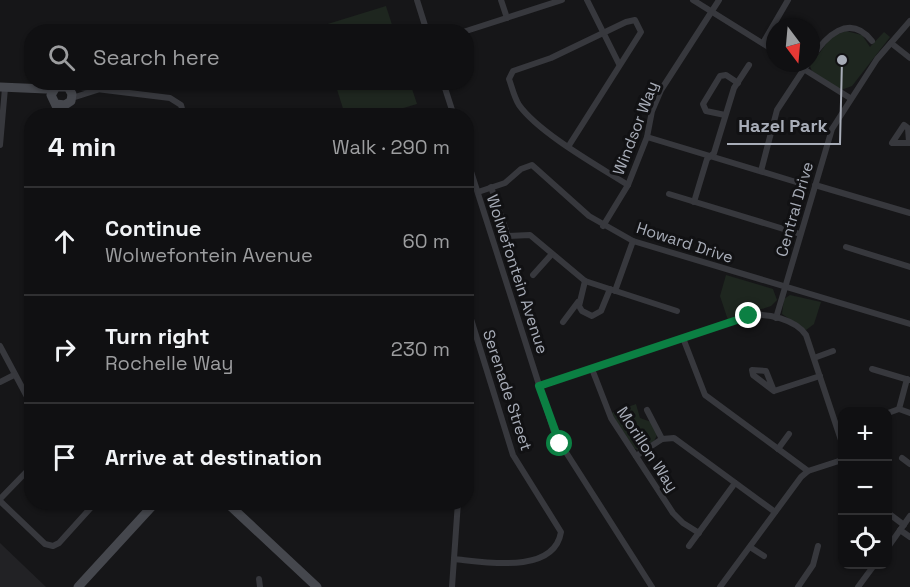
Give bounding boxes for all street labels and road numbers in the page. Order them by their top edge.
street label: Windsor Way [608,78,663,178]
street label: Central Drive [771,159,818,259]
street label: Wolwefontein Avenue [482,192,553,356]
street label: Howard Drive [634,217,736,268]
street label: Serenade Street [478,327,537,453]
street label: Morillon Way [612,403,683,496]

